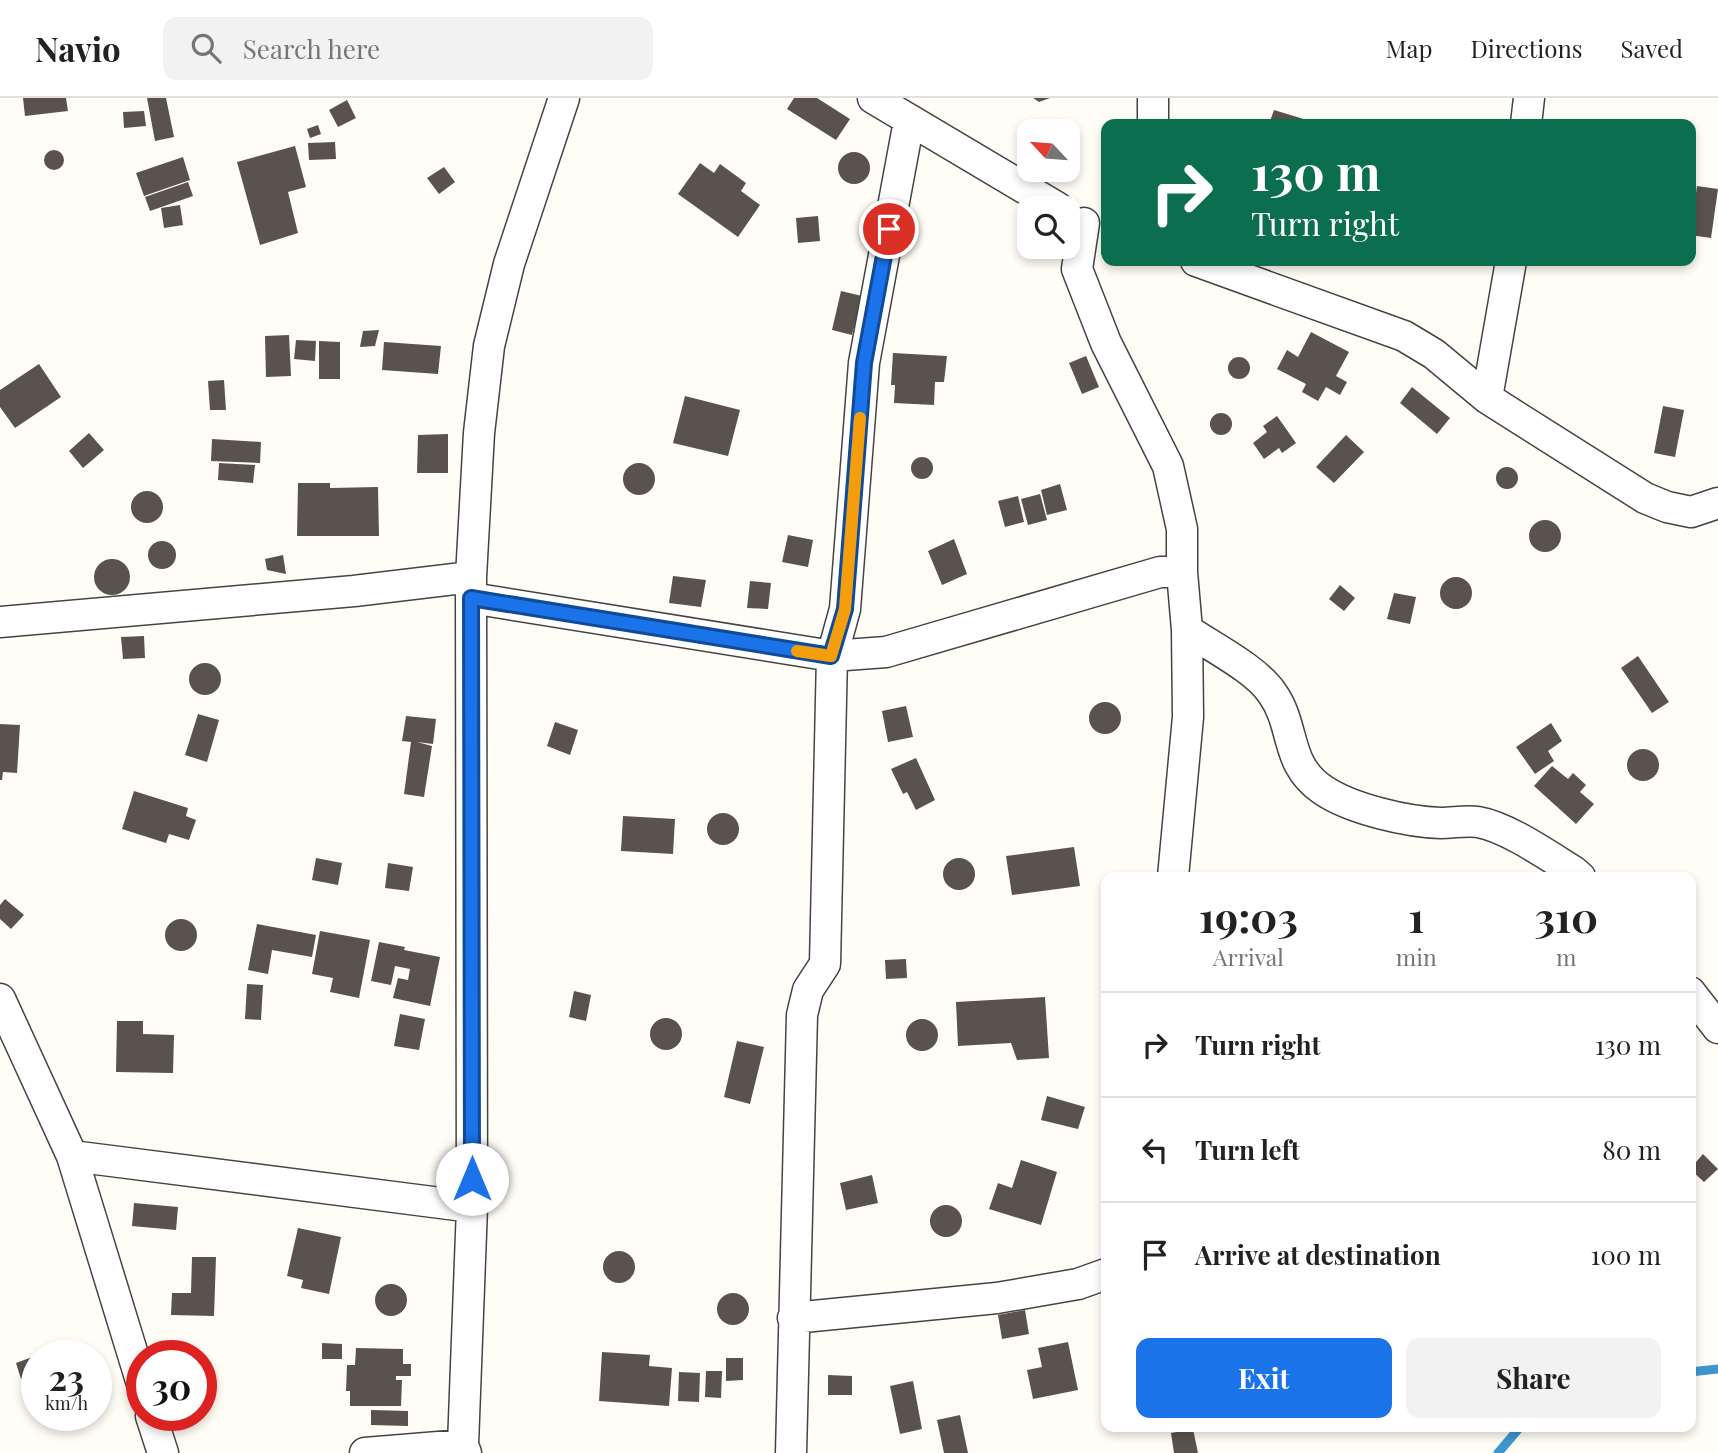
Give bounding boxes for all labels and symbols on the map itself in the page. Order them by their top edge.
north arrow [1017,119,1080,182]
pin [859,199,919,259]
position arrow [435,1142,509,1216]
speed limit sign: 30 [126,1340,217,1431]

